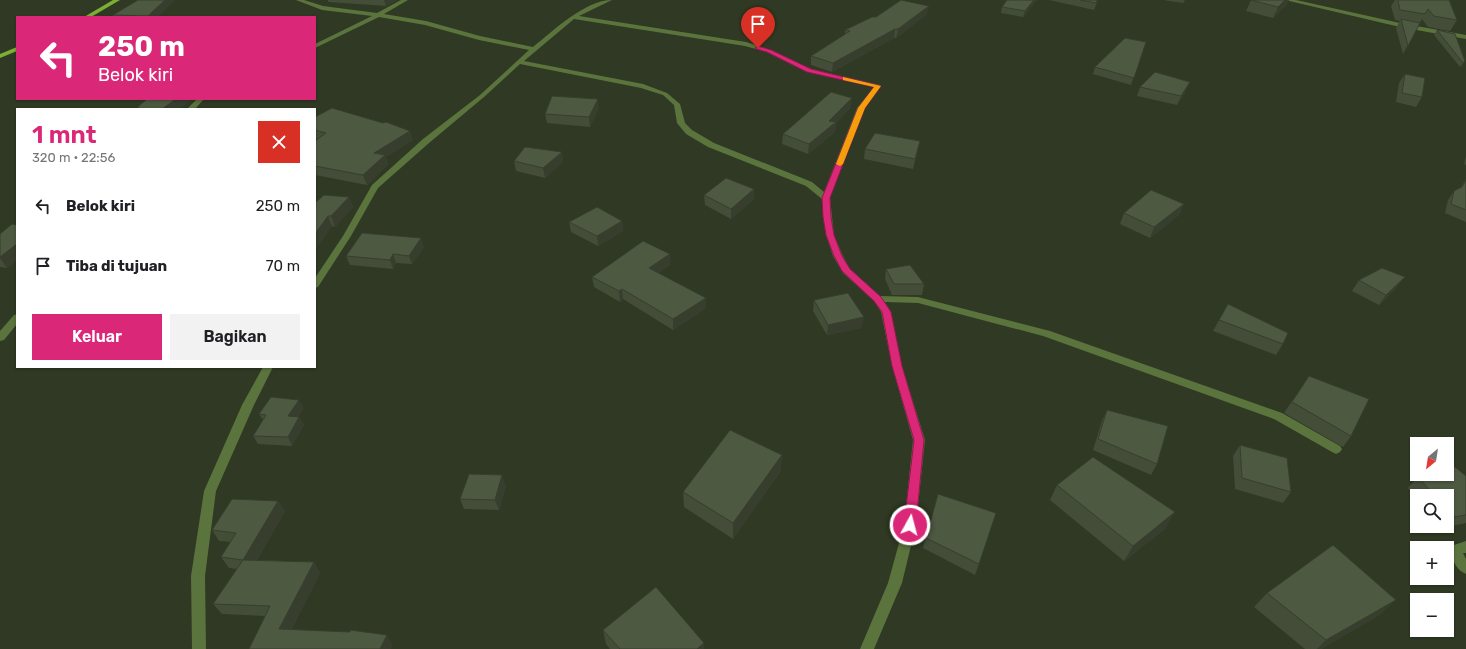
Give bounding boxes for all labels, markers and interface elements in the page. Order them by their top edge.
pin [741,7.0,775,48]
icon: arrive [747,13,769,35]
text: 250 m [98,30,185,63]
icon: left [32,32,84,84]
text: Belok kiri [98,64,173,86]
text: 1 mnt [32,121,96,149]
button: close [258,121,300,163]
text: 320 m · 22:56 [32,150,115,165]
icon: left [32,195,54,217]
text: Belok kiri [66,197,135,215]
text: 250 m [256,197,300,215]
icon: arrive [32,255,54,277]
text: Tiba di tujuan [66,257,167,275]
text: 70 m [266,257,300,275]
button: Keluar [32,314,162,360]
button: Bagikan [170,314,300,360]
north arrow [1410,437,1454,481]
map controls [1410,437,1454,637]
button: search [1410,489,1454,533]
position arrow [889,504,931,546]
button: + [1410,541,1454,585]
button: − [1410,593,1454,637]

